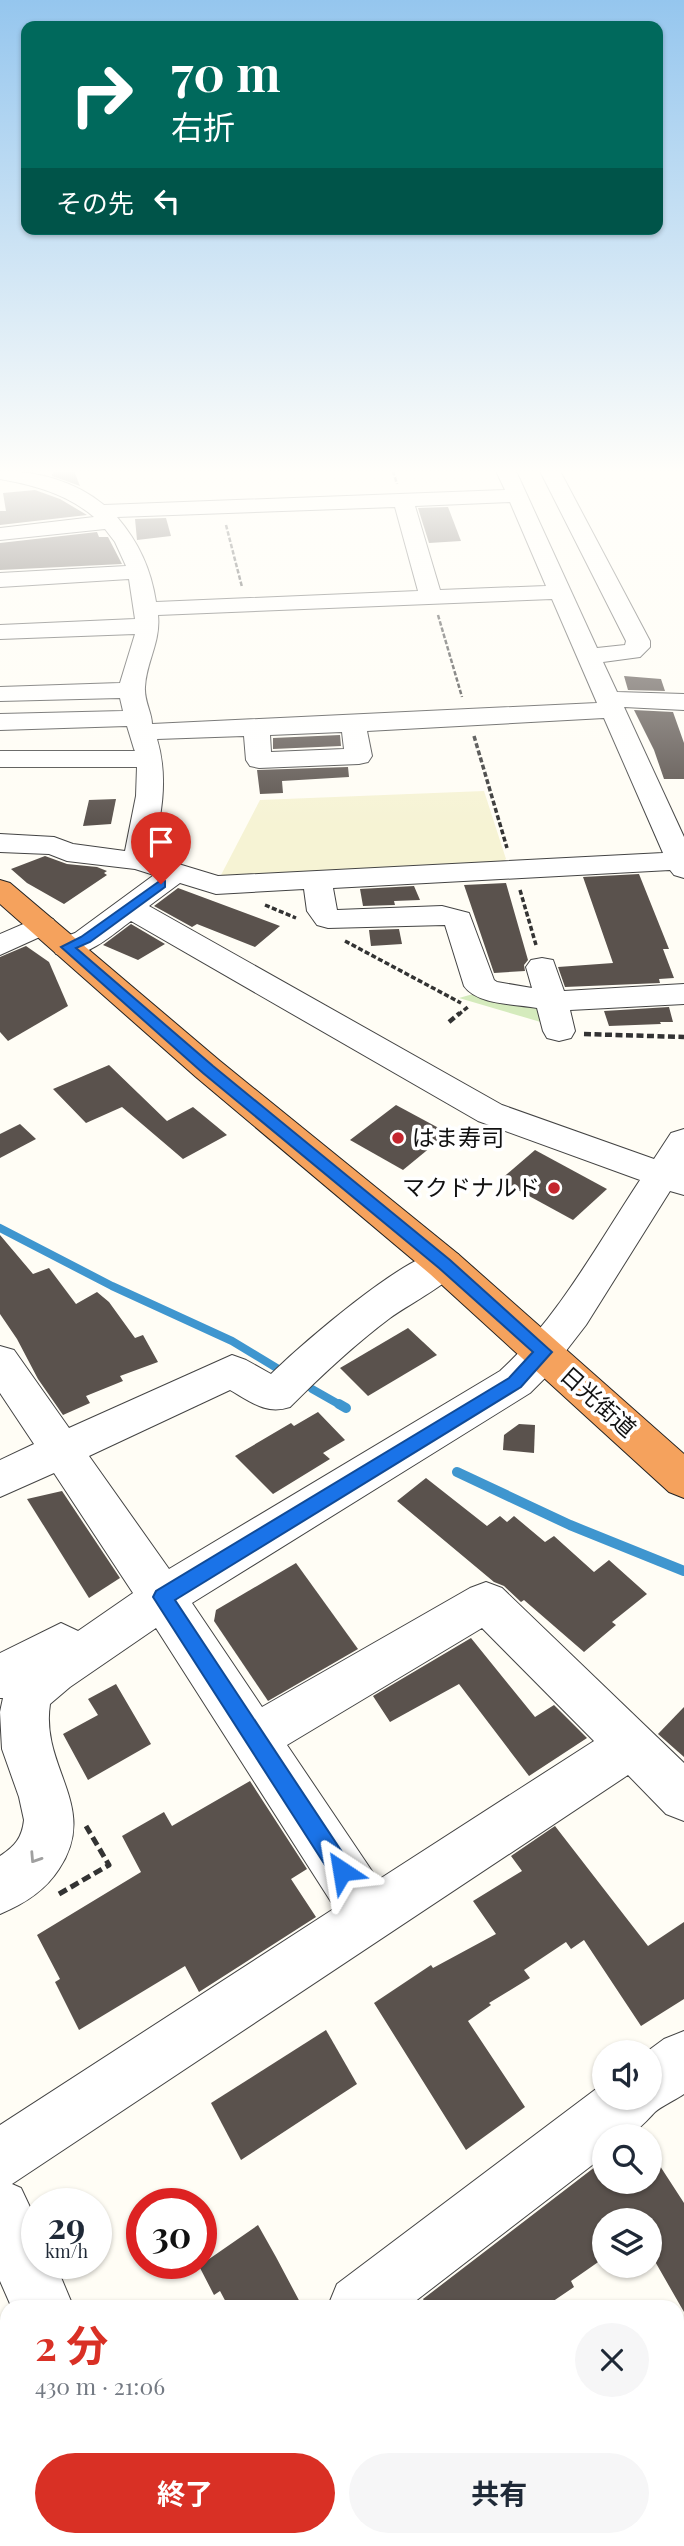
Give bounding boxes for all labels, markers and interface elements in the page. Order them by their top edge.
text: 70 m [171,39,281,104]
icon: right [56,49,147,140]
text: 右折 [171,104,235,147]
icon: left [148,182,186,220]
text: その先 [56,185,134,220]
pin [131,812,191,884]
icon: arrive [142,823,180,861]
place label: はま寿司 [412,1121,504,1152]
marker: はま寿司 [390,1130,406,1146]
place label: マクドナルド [402,1171,540,1202]
marker: マクドナルド [546,1180,562,1196]
street label: 日光街道 [554,1359,644,1443]
position arrow [305,1834,379,1908]
one-way arrow [31,1850,44,1863]
map controls [592,2040,662,2278]
button: sound [592,2040,662,2110]
button: search [592,2124,662,2194]
speed limit sign: 30 [126,2188,217,2279]
text: 29 [48,2201,85,2248]
button: layers [592,2208,662,2278]
text: km/h [45,2239,88,2263]
text: 2 分 [35,2316,108,2372]
button: close [575,2323,649,2397]
text: 430 m · 21:06 [35,2370,165,2401]
button: 終了 [35,2453,335,2533]
button: 共有 [349,2453,649,2533]

